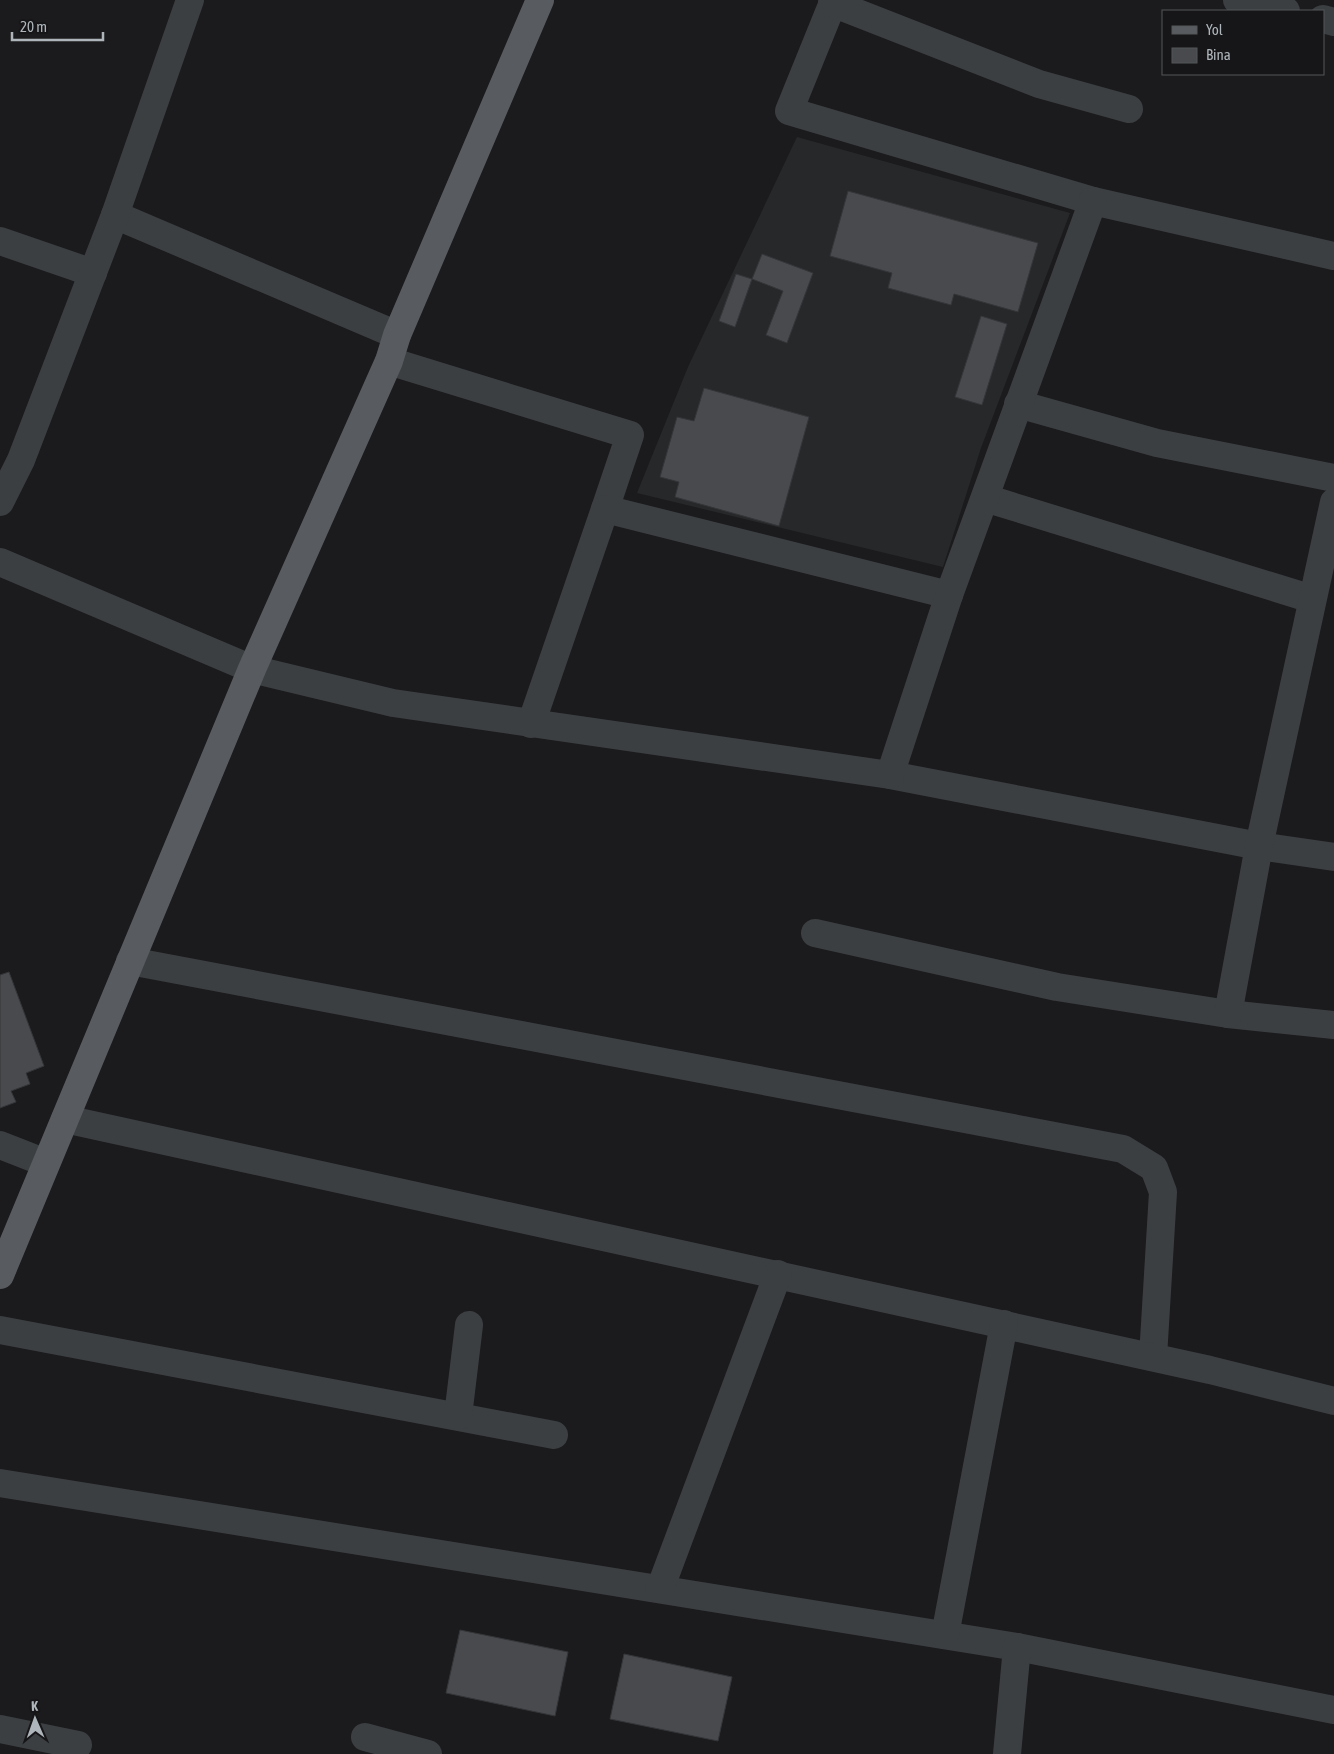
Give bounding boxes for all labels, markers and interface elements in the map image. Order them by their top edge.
scale bar [12,10,104,42]
legend [1162,10,1324,75]
text: 20 m [20,18,47,35]
text: Yol [1206,21,1223,38]
text: Bina [1206,46,1231,63]
north arrow [10,1694,60,1744]
text: K [31,1698,38,1714]

